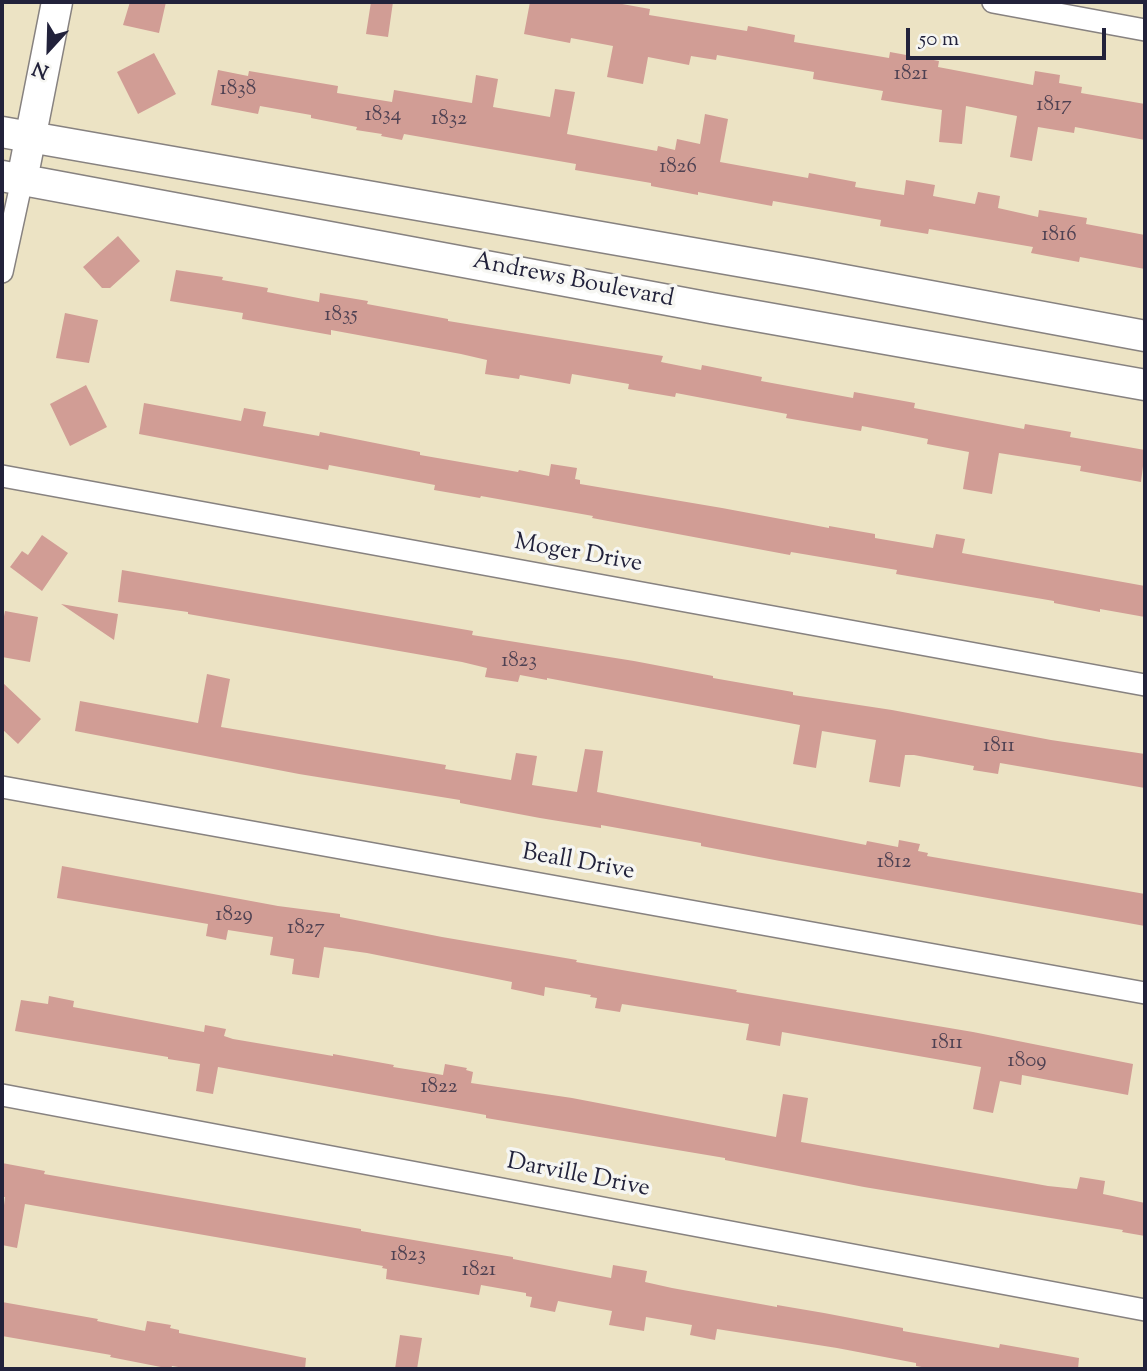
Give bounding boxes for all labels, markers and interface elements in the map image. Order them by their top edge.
north arrow [14,14,84,84]
scale bar [909,14,1108,58]
text: 50 m [919,25,959,55]
text: N [29,54,53,84]
house number: 1821 [894,62,928,88]
house number: 1838 [220,77,256,103]
house number: 1817 [1036,93,1072,119]
house number: 1834 [365,103,401,129]
house number: 1832 [431,107,467,133]
house number: 1826 [659,155,697,181]
house number: 1816 [1041,223,1077,249]
street label: Andrews Boulevard [470,248,676,316]
house number: 1835 [324,303,358,329]
street label: Moger Drive [512,530,644,580]
house number: 1823 [501,649,537,675]
house number: 1811 [983,734,1015,760]
street label: Beall Drive [520,840,636,888]
house number: 1812 [877,850,911,876]
house number: 1829 [215,903,253,929]
house number: 1827 [287,916,325,942]
house number: 1811 [931,1031,963,1057]
house number: 1809 [1008,1049,1046,1075]
house number: 1822 [420,1075,458,1101]
street label: Darville Drive [504,1149,652,1205]
house number: 1823 [390,1243,426,1269]
house number: 1821 [462,1258,496,1284]

